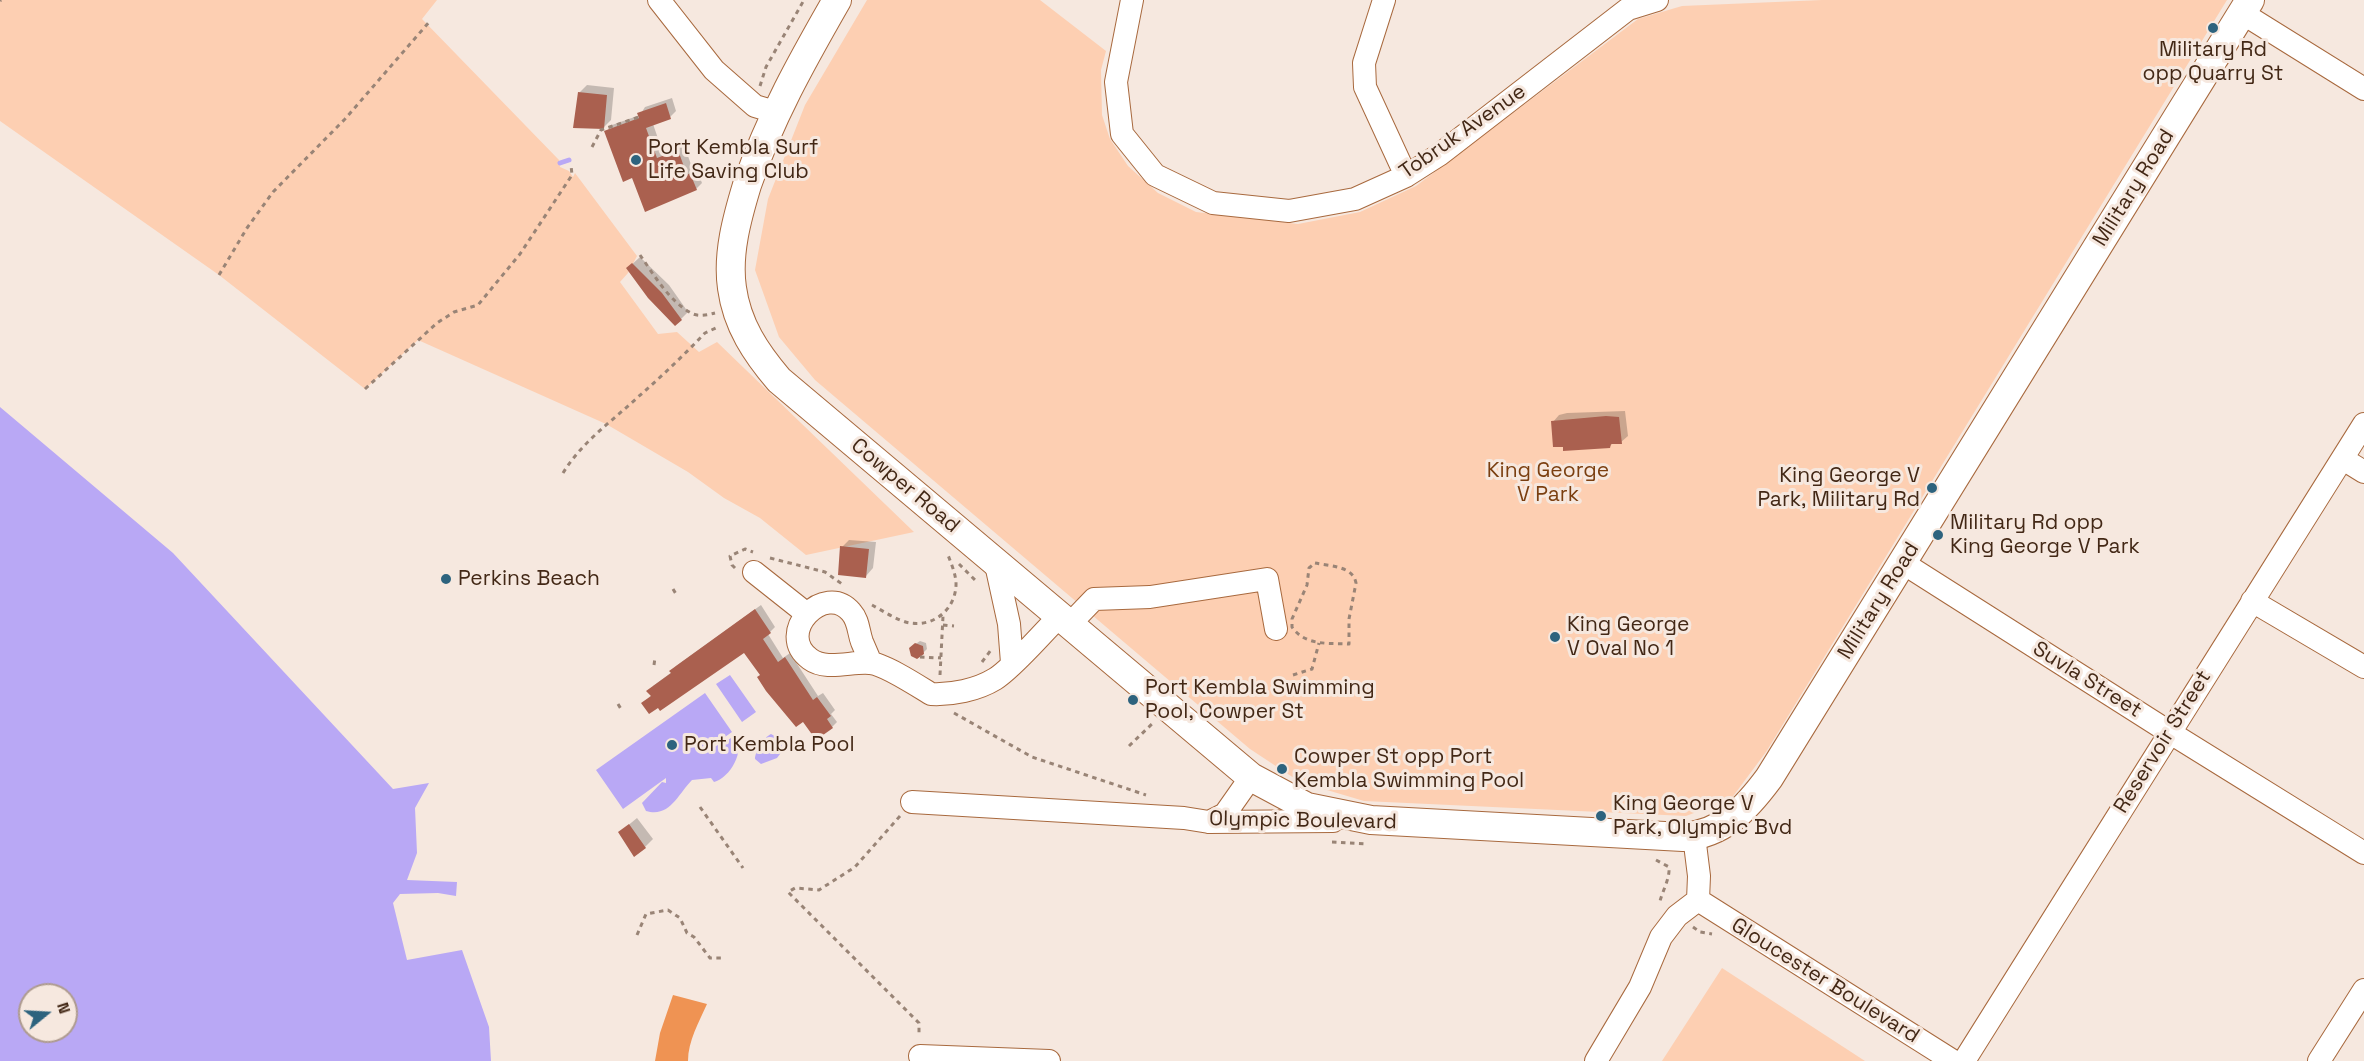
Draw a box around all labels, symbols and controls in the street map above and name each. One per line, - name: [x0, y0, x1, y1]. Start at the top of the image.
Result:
- marker: Military Rd opp Quarry St: [2206, 21, 2220, 35]
- place label: Military Rd opp Quarry St: [2142, 37, 2284, 87]
- street label: Tobruk Avenue: [1395, 79, 1531, 185]
- street label: Military Road: [2088, 125, 2180, 251]
- place label: Port Kembla Surf Life Saving Club: [648, 135, 818, 185]
- marker: Port Kembla Surf Life Saving Club: [629, 153, 643, 167]
- street label: Cowper Road: [846, 433, 964, 539]
- park label: King George V Park: [1487, 458, 1609, 508]
- place label: King George V Park, Military Rd: [1757, 463, 1920, 513]
- marker: King George V Park, Military Rd: [1925, 481, 1939, 495]
- place label: Military Rd opp King George V Park: [1950, 510, 2140, 560]
- marker: Military Rd opp King George V Park: [1931, 528, 1945, 542]
- street label: Military Road: [1833, 538, 1925, 664]
- place label: Perkins Beach: [458, 566, 600, 592]
- marker: Perkins Beach: [439, 572, 453, 586]
- place label: King George V Oval No 1: [1567, 612, 1689, 662]
- marker: King George V Oval No 1: [1548, 630, 1562, 644]
- street label: Suvla Street: [2028, 637, 2146, 723]
- street label: Reservoir Street: [2109, 666, 2217, 818]
- place label: Port Kembla Swimming Pool, Cowper St: [1145, 675, 1375, 725]
- marker: Port Kembla Swimming Pool, Cowper St: [1126, 693, 1140, 707]
- place label: Port Kembla Pool: [684, 732, 855, 758]
- marker: Port Kembla Pool: [665, 738, 679, 752]
- place label: Cowper St opp Port Kembla Swimming Pool: [1294, 744, 1524, 794]
- marker: Cowper St opp Port Kembla Swimming Pool: [1275, 762, 1289, 776]
- place label: King George V Park, Olympic Bvd: [1613, 791, 1792, 841]
- street label: Olympic Boulevard: [1209, 807, 1397, 835]
- marker: King George V Park, Olympic Bvd: [1594, 809, 1608, 823]
- street label: Gloucester Boulevard: [1726, 913, 1924, 1049]
- north arrow: [18, 983, 78, 1043]
- text: N: [52, 1000, 75, 1016]

